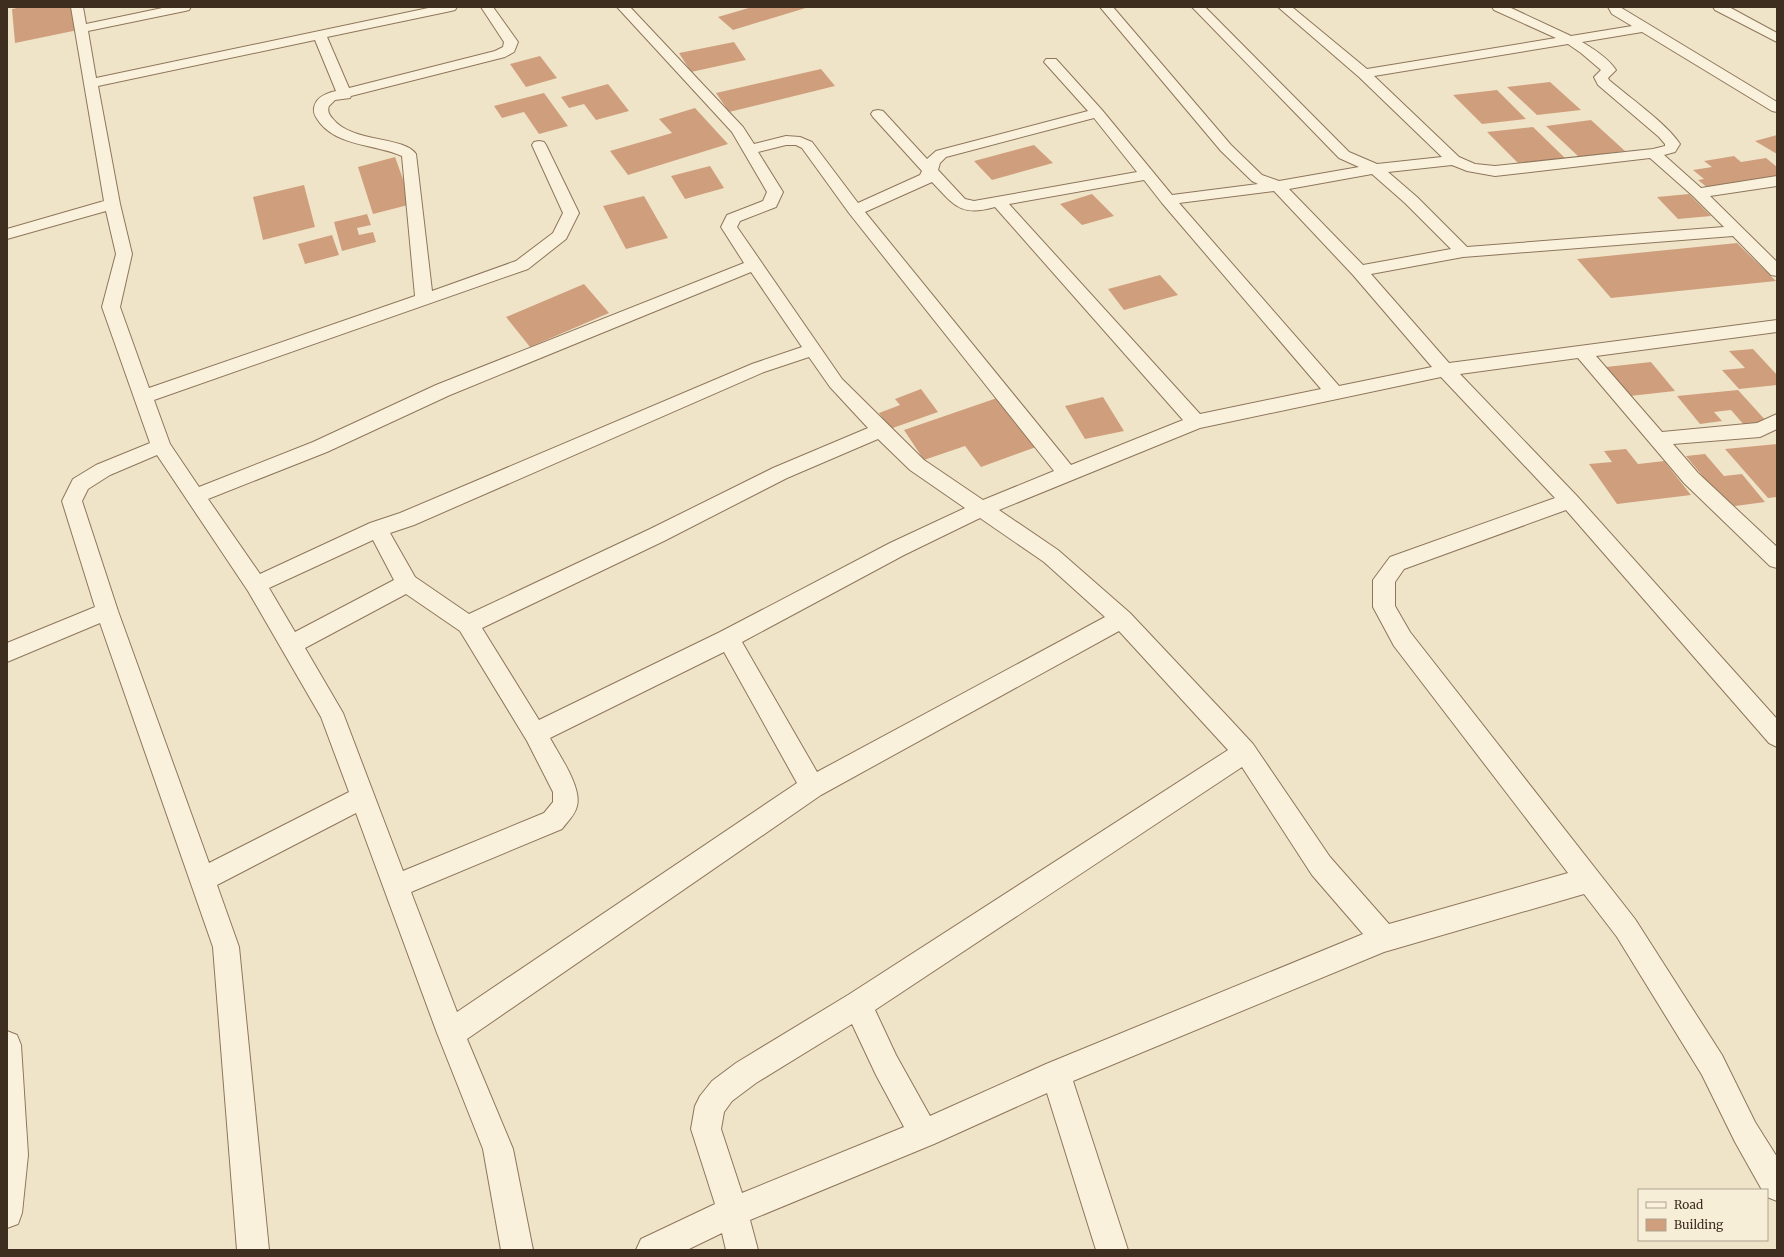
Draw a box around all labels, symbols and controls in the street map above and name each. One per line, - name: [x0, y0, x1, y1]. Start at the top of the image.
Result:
- legend: [1638, 1189, 1768, 1241]
- text: Road: [1674, 1197, 1703, 1212]
- text: Building: [1674, 1217, 1724, 1232]

